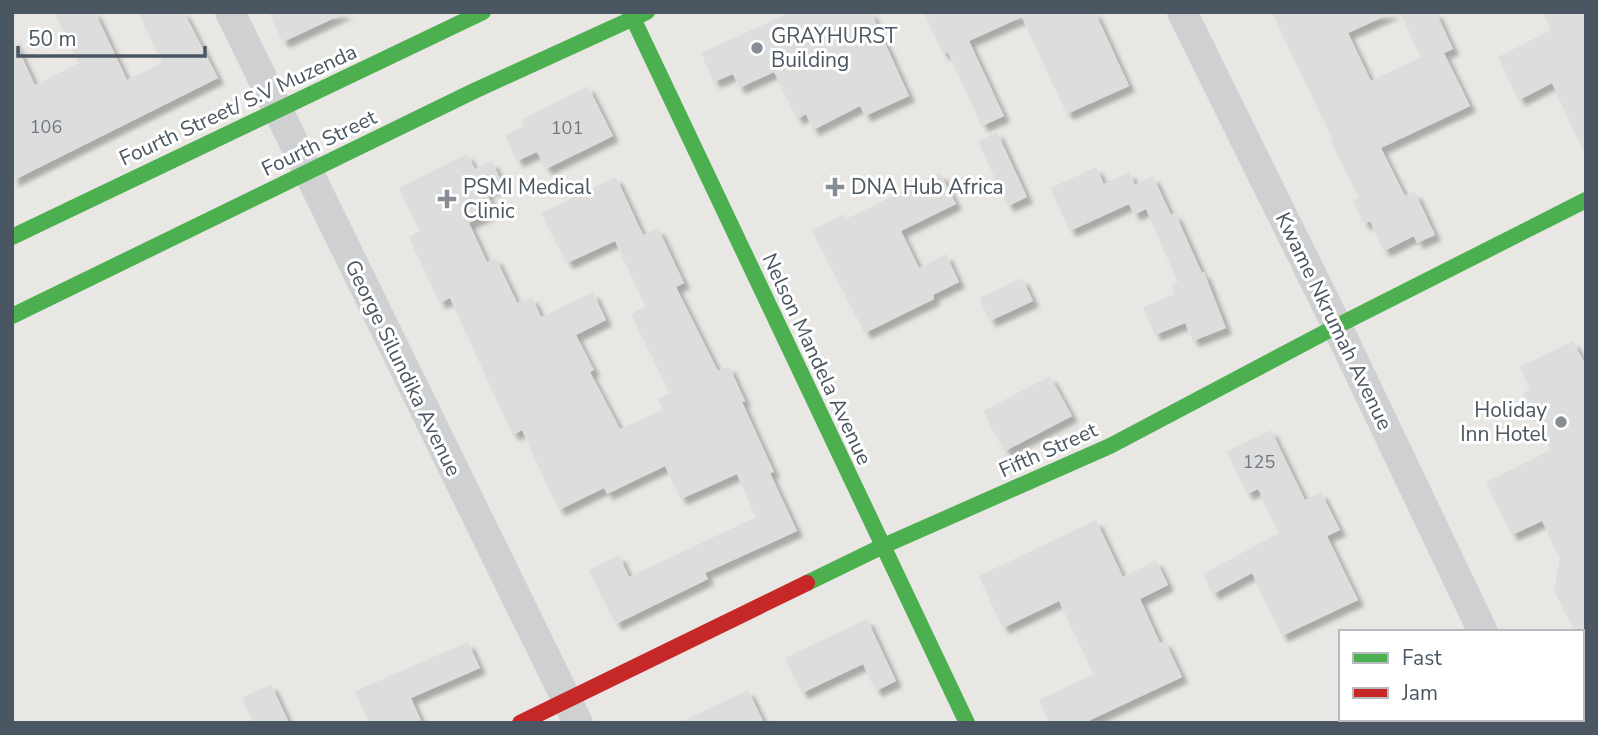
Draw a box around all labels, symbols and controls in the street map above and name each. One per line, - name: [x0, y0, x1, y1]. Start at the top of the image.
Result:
- scale bar: [18, 14, 205, 58]
- place label: GRAYHURST Building: [771, 22, 898, 74]
- text: 50 m: [28, 25, 77, 53]
- street label: Fourth Street/ S.V Muzenda: [115, 39, 361, 171]
- marker: GRAYHURST Building: [749, 40, 765, 56]
- street label: Fourth Street: [257, 104, 381, 182]
- house number: 106: [30, 115, 62, 139]
- house number: 101: [551, 116, 583, 140]
- place label: PSMI Medical Clinic: [463, 173, 592, 225]
- place label: DNA Hub Africa: [851, 173, 1004, 201]
- marker: DNA Hub Africa: [825, 177, 845, 197]
- marker: PSMI Medical Clinic: [437, 189, 457, 209]
- street label: Kwame Nkrumah Avenue: [1269, 207, 1399, 435]
- street label: Nelson Mandela Avenue: [756, 249, 878, 469]
- street label: George Silundika Avenue: [338, 255, 468, 481]
- place label: Holiday Inn Hotel: [1460, 396, 1548, 448]
- marker: Holiday Inn Hotel: [1553, 414, 1569, 430]
- street label: Fifth Street: [994, 416, 1102, 484]
- house number: 125: [1243, 450, 1275, 474]
- legend: [1339, 630, 1584, 721]
- text: Fast: [1402, 644, 1442, 672]
- text: Jam: [1401, 679, 1438, 707]

